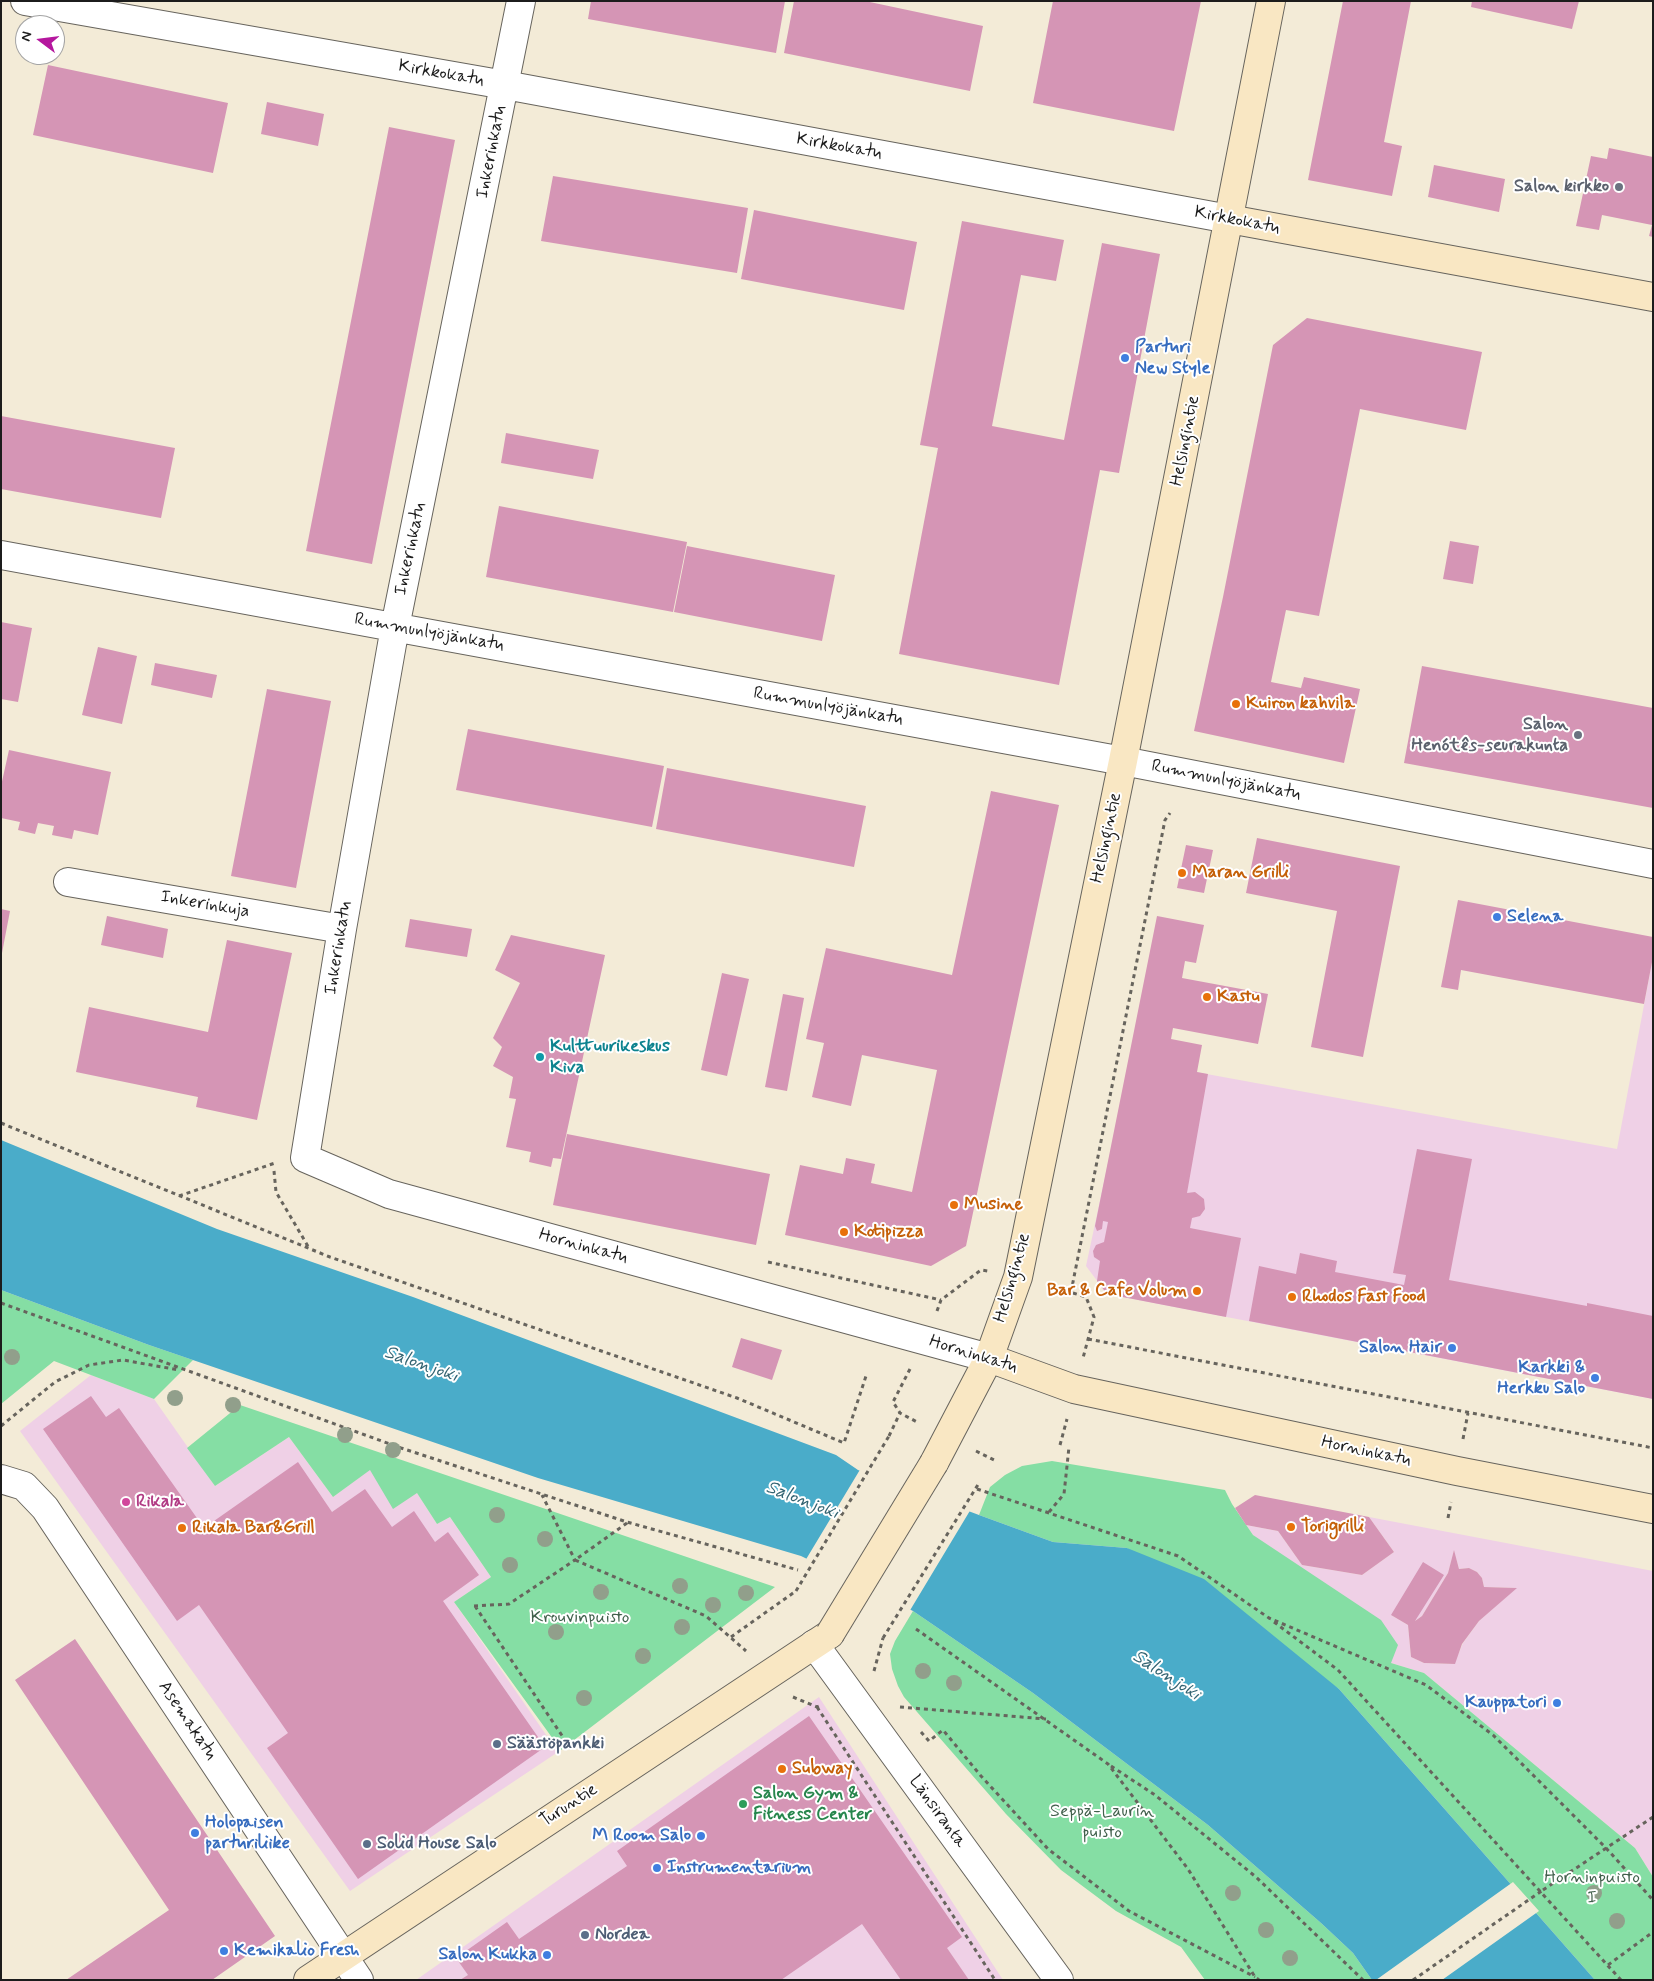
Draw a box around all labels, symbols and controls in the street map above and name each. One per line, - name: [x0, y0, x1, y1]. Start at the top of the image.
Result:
- north arrow: [15, 15, 65, 65]
- text: N: [17, 30, 36, 43]
- street label: Kirkkokatu: [396, 56, 486, 92]
- street label: Inkerinkatu: [472, 104, 512, 200]
- street label: Kirkkokatu: [794, 129, 884, 165]
- place label: Salon kirkko: [1514, 176, 1609, 198]
- marker: Salon kirkko: [1613, 181, 1625, 193]
- street label: Kirkkokatu: [1192, 202, 1282, 240]
- place label: Parturi New Style: [1135, 337, 1210, 379]
- marker: Parturi New Style: [1119, 352, 1131, 364]
- street label: Helsingintie: [1167, 394, 1205, 488]
- street label: Inkerinkatu: [391, 501, 431, 597]
- street label: Rummunlyöjänkatu: [352, 609, 506, 657]
- street label: Rummunlyöjänkatu: [751, 683, 905, 731]
- place label: Kuiron kahvila: [1246, 693, 1355, 715]
- marker: Kuiron kahvila: [1230, 698, 1242, 710]
- place label: Salon Henótês-seurakunta: [1411, 714, 1568, 756]
- marker: Salon Henótês-seurakunta: [1572, 729, 1584, 741]
- street label: Rummunlyöjänkatu: [1150, 756, 1302, 806]
- street label: Helsingintie: [1087, 791, 1127, 885]
- place label: Maran Grilli: [1192, 862, 1289, 884]
- marker: Maran Grilli: [1176, 867, 1188, 879]
- street label: Inkerinkuja: [159, 887, 251, 923]
- street label: Inkerinkatu: [321, 900, 357, 996]
- place label: Selena: [1507, 906, 1563, 928]
- marker: Selena: [1491, 911, 1503, 923]
- place label: Kastu: [1217, 986, 1259, 1008]
- marker: Kastu: [1201, 991, 1213, 1003]
- place label: Kulttuurikeskus Kiva: [550, 1036, 670, 1078]
- marker: Kulttuurikeskus Kiva: [534, 1051, 546, 1063]
- place label: Musine: [964, 1194, 1023, 1216]
- marker: Musine: [948, 1199, 960, 1211]
- place label: Kotipizza: [854, 1221, 924, 1243]
- street label: Horninkatu: [536, 1225, 630, 1269]
- marker: Kotipizza: [838, 1226, 850, 1238]
- street label: Helsingintie: [990, 1231, 1036, 1325]
- place label: Bar & Cafe Volum: [1047, 1280, 1187, 1302]
- marker: Bar & Cafe Volum: [1191, 1285, 1203, 1297]
- place label: Rhodos Fast Food: [1302, 1286, 1426, 1308]
- marker: Rhodos Fast Food: [1286, 1291, 1298, 1303]
- street label: Horninkatu: [926, 1331, 1020, 1379]
- place label: Salon Hair: [1359, 1337, 1442, 1359]
- water label: Salonjoki: [381, 1342, 461, 1388]
- marker: Salon Hair: [1446, 1342, 1458, 1354]
- place label: Karkki & Herkku Salo: [1497, 1357, 1585, 1400]
- marker: Karkki & Herkku Salo: [1589, 1372, 1601, 1384]
- street label: Horninkatu: [1319, 1432, 1413, 1472]
- water label: Salonjoki: [762, 1477, 842, 1525]
- place label: Rikala: [136, 1491, 184, 1513]
- marker: Rikala: [120, 1496, 132, 1508]
- place label: Torigrilli: [1301, 1516, 1364, 1538]
- place label: Rikala Bar&Grill: [192, 1517, 315, 1539]
- marker: Torigrilli: [1285, 1521, 1297, 1533]
- marker: Rikala Bar&Grill: [176, 1522, 188, 1534]
- park label: Krouvinpuisto: [530, 1607, 630, 1629]
- water label: Salonjoki: [1128, 1646, 1204, 1706]
- street label: Asemakatu: [153, 1677, 221, 1765]
- place label: Kauppatori: [1465, 1692, 1547, 1714]
- marker: Kauppatori: [1551, 1697, 1563, 1709]
- place label: Säästöpankki: [507, 1733, 604, 1755]
- marker: Säästöpankki: [491, 1738, 503, 1750]
- place label: Subway: [792, 1758, 853, 1780]
- marker: Subway: [776, 1763, 788, 1775]
- street label: Länsiranta: [903, 1772, 971, 1852]
- street label: Turuntie: [536, 1779, 602, 1833]
- place label: Salon Gym & Fitness Center: [753, 1783, 872, 1826]
- marker: Salon Gym & Fitness Center: [737, 1798, 749, 1810]
- park label: Seppä-Laurin puisto: [1050, 1801, 1154, 1844]
- place label: Holopaisen parturiliike: [205, 1812, 290, 1855]
- place label: M Room Salo: [592, 1825, 691, 1847]
- marker: Holopaisen parturiliike: [189, 1827, 201, 1839]
- marker: M Room Salo: [695, 1830, 707, 1842]
- place label: Solid House Salo: [377, 1833, 497, 1855]
- marker: Solid House Salo: [361, 1838, 373, 1850]
- place label: Instrumentarium: [667, 1857, 811, 1879]
- marker: Instrumentarium: [651, 1862, 663, 1874]
- park label: Horninpuisto I: [1544, 1867, 1640, 1910]
- place label: Nordea: [595, 1924, 650, 1946]
- marker: Nordea: [579, 1929, 591, 1941]
- place label: Kemikalio Fresh: [234, 1940, 359, 1962]
- place label: Salon Kukka: [438, 1944, 537, 1966]
- marker: Kemikalio Fresh: [218, 1945, 230, 1957]
- marker: Salon Kukka: [541, 1949, 553, 1961]

